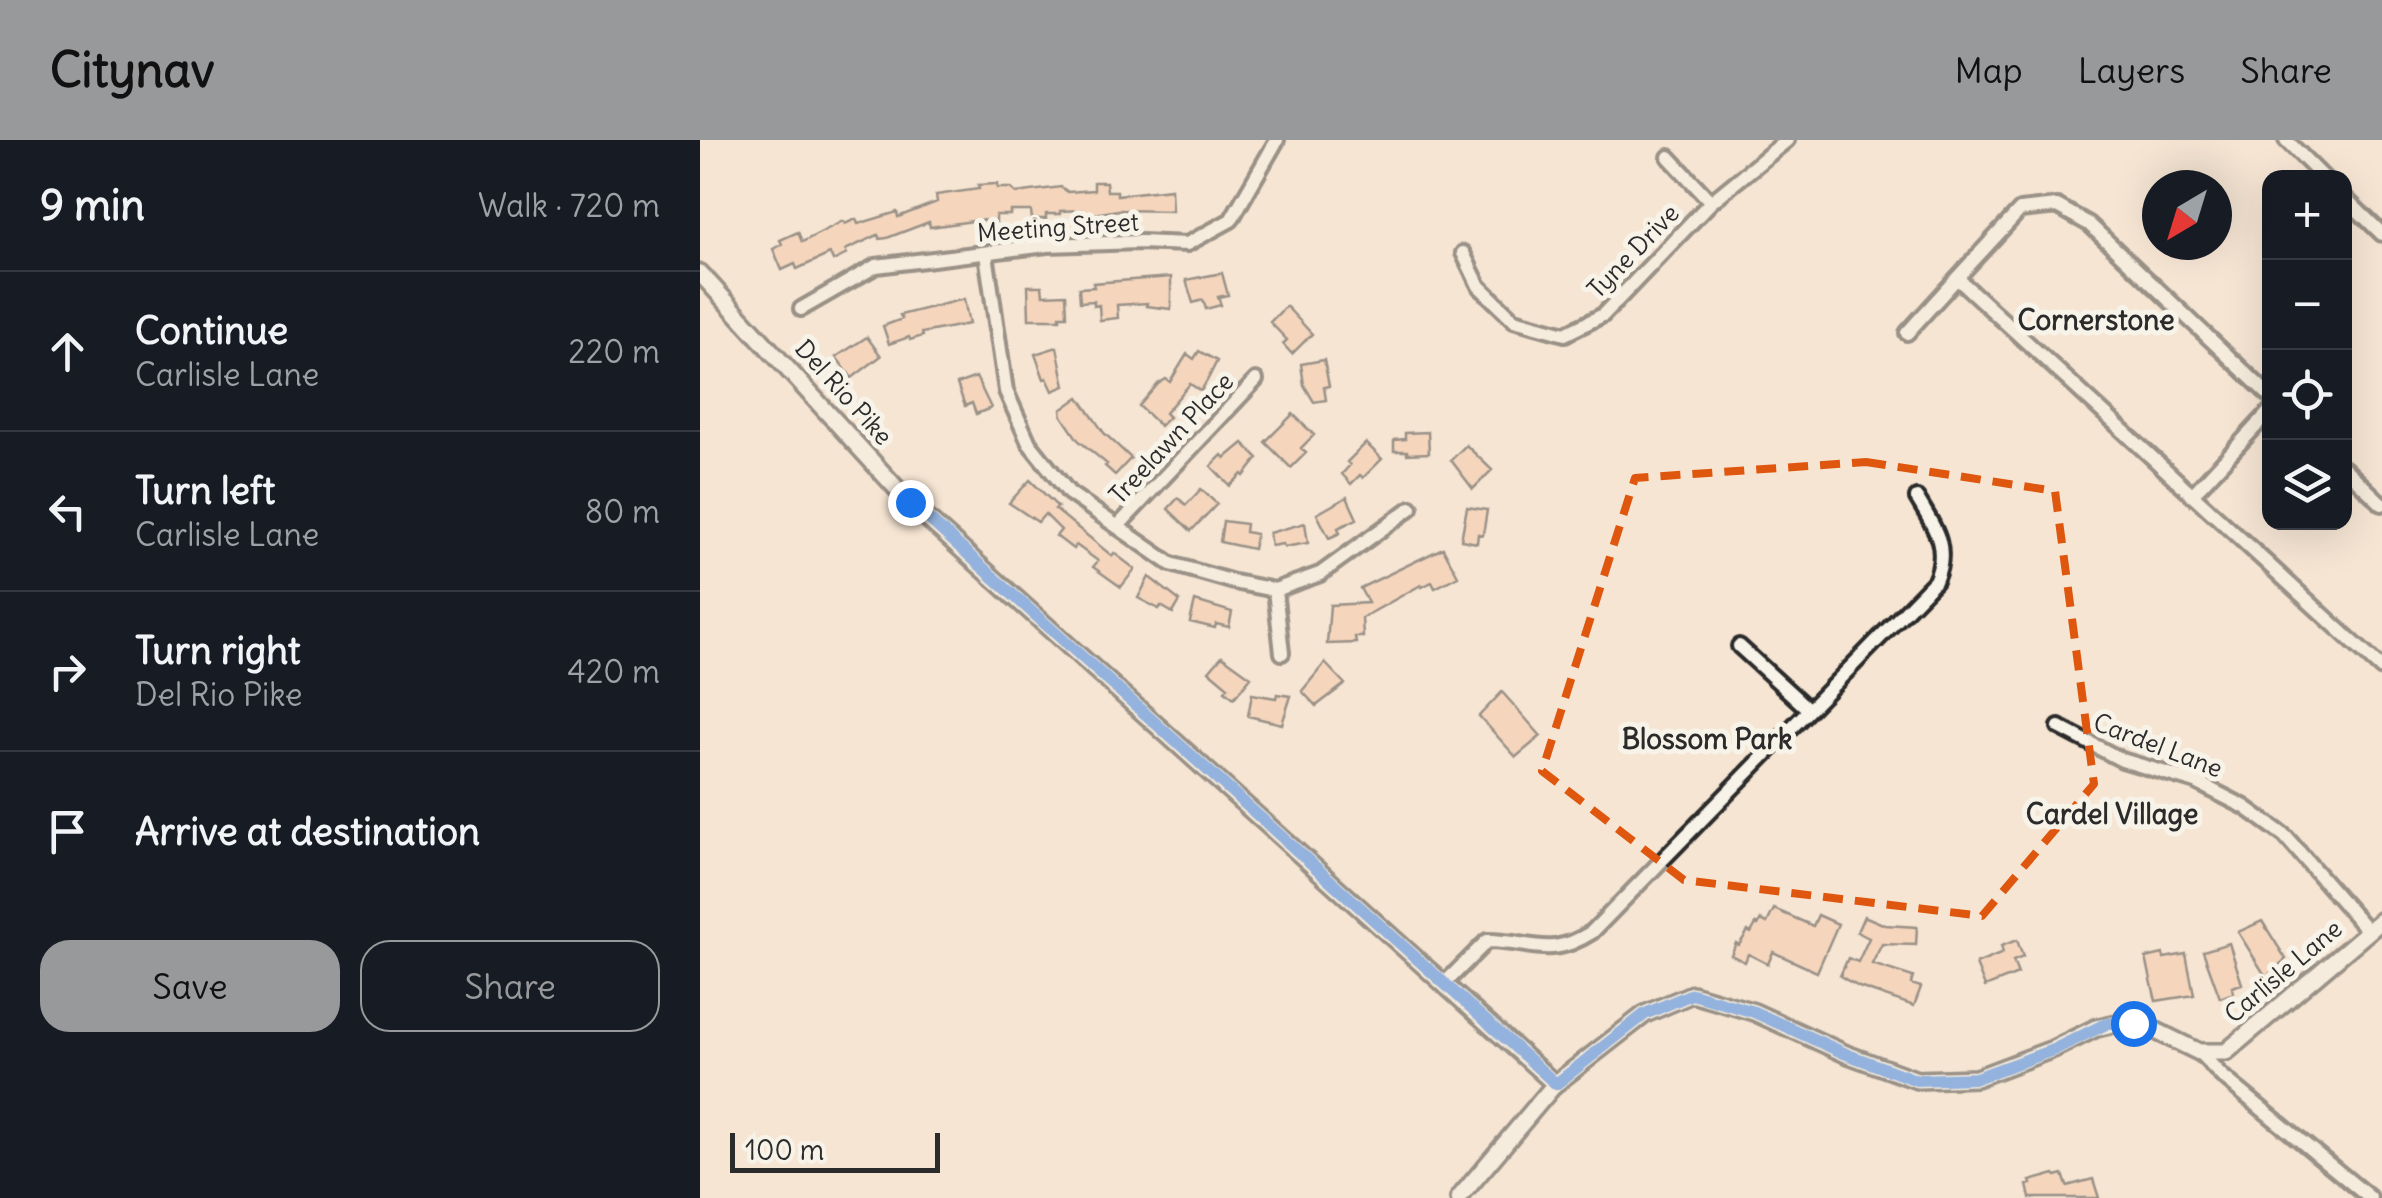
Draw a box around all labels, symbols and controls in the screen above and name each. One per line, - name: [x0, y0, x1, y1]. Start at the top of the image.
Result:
- text: Citynav: [50, 40, 214, 100]
- text: Map: [1955, 48, 2023, 92]
- text: Layers: [2078, 48, 2185, 92]
- text: Share: [2240, 48, 2332, 92]
- north arrow: [2142, 170, 2232, 260]
- map controls: [2262, 170, 2352, 530]
- button: +: [2262, 170, 2352, 260]
- text: 9 min: [40, 179, 145, 231]
- text: Walk · 720 m: [478, 185, 660, 226]
- street label: Tyne Drive: [1580, 197, 1686, 305]
- street label: Meeting Street: [976, 205, 1140, 249]
- button: −: [2262, 260, 2352, 350]
- district label: Cornerstone: [2017, 302, 2175, 338]
- text: Continue: [135, 307, 288, 354]
- icon: ahead: [40, 324, 95, 379]
- text: 220 m: [568, 331, 660, 372]
- street label: Del Rio Pike: [788, 333, 900, 451]
- button: locate: [2262, 350, 2352, 440]
- text: Carlisle Lane: [135, 354, 319, 395]
- street label: Treelawn Place: [1102, 366, 1240, 510]
- button: layers: [2262, 440, 2352, 530]
- text: Turn left: [135, 467, 275, 514]
- route end: [888, 480, 934, 526]
- icon: left: [40, 484, 95, 539]
- text: 80 m: [585, 491, 660, 532]
- text: Carlisle Lane: [135, 514, 319, 555]
- text: Turn right: [135, 627, 301, 674]
- icon: right: [40, 644, 95, 699]
- text: 420 m: [567, 651, 660, 692]
- text: Del Rio Pike: [135, 674, 303, 715]
- street label: Cardel Lane: [2089, 706, 2227, 784]
- district label: Blossom Park: [1622, 721, 1792, 757]
- district label: Cardel Village: [2026, 796, 2198, 832]
- icon: arrive: [40, 804, 95, 859]
- text: Arrive at destination: [135, 808, 480, 855]
- street label: Carlisle Lane: [2218, 912, 2348, 1030]
- button: Save: [40, 940, 340, 1032]
- button: Share: [360, 940, 660, 1032]
- route start: [2111, 1001, 2157, 1047]
- scale bar: [730, 1128, 940, 1172]
- text: 100 m: [745, 1132, 824, 1168]

